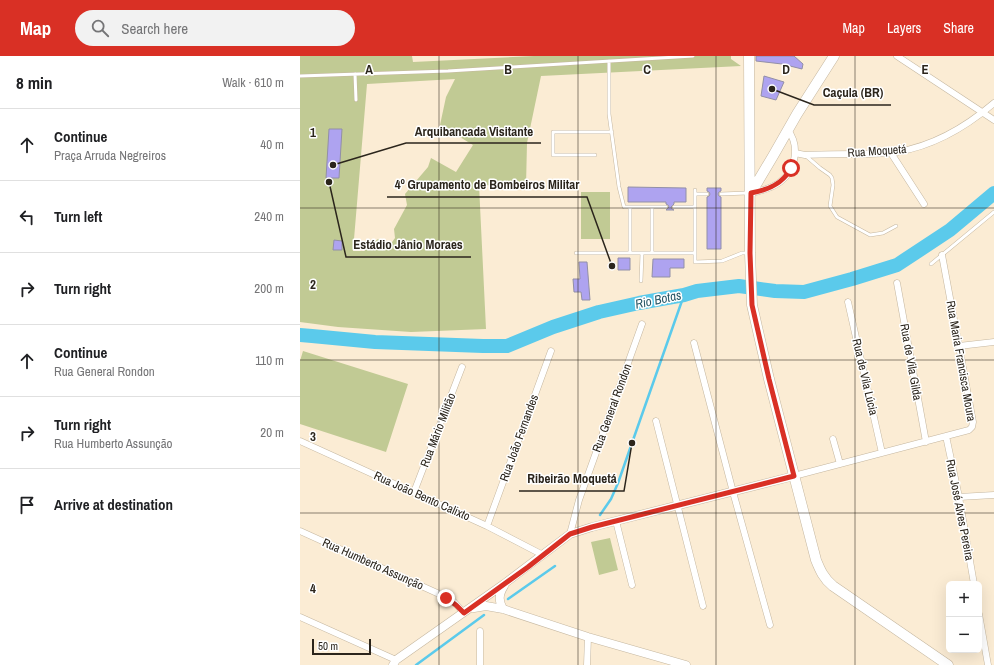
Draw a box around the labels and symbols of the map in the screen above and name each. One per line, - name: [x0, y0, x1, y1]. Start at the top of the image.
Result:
- text: A: [365, 61, 373, 78]
- text: B: [504, 61, 512, 78]
- text: C: [643, 61, 651, 78]
- text: D: [782, 61, 790, 78]
- text: E: [921, 61, 929, 78]
- callout: Caçula (BR): [814, 80, 891, 105]
- text: Caçula (BR): [823, 84, 884, 101]
- callout: Arquibancada Visitante: [406, 118, 541, 143]
- text: Arquibancada Visitante: [415, 123, 533, 140]
- text: 1: [310, 124, 316, 141]
- street label: Rua Moquetá: [847, 141, 908, 161]
- route start: [782, 159, 800, 177]
- callout: 4º Grupamento de Bombeiros Militar: [387, 172, 587, 197]
- text: 4º Grupamento de Bombeiros Militar: [395, 176, 580, 193]
- callout: Estádio Jânio Moraes: [346, 232, 471, 257]
- text: Estádio Jânio Moraes: [353, 236, 463, 253]
- text: 2: [310, 276, 316, 293]
- water label: Rio Botas: [633, 286, 683, 313]
- street label: Rua Maria Francisca Moura: [942, 299, 980, 423]
- street label: Rua de Vila Gilda: [896, 322, 926, 402]
- street label: Rua de Vila Lúcia: [848, 337, 882, 417]
- street label: Rua General Rondon: [589, 362, 635, 454]
- street label: Rua Mário Militão: [417, 391, 459, 469]
- street label: Rua João Fernandes: [496, 392, 542, 484]
- text: 3: [310, 428, 316, 445]
- street label: Rua José Alves Pereira: [942, 458, 978, 563]
- callout: Ribeirão Moquetá: [519, 466, 624, 491]
- street label: Rua João Bento Calixto: [371, 468, 473, 524]
- text: Ribeirão Moquetá: [527, 470, 617, 487]
- street label: Rua Humberto Assunção: [320, 534, 426, 594]
- text: 4: [310, 580, 316, 597]
- route end: [437, 589, 455, 607]
- scale bar: [312, 637, 371, 656]

